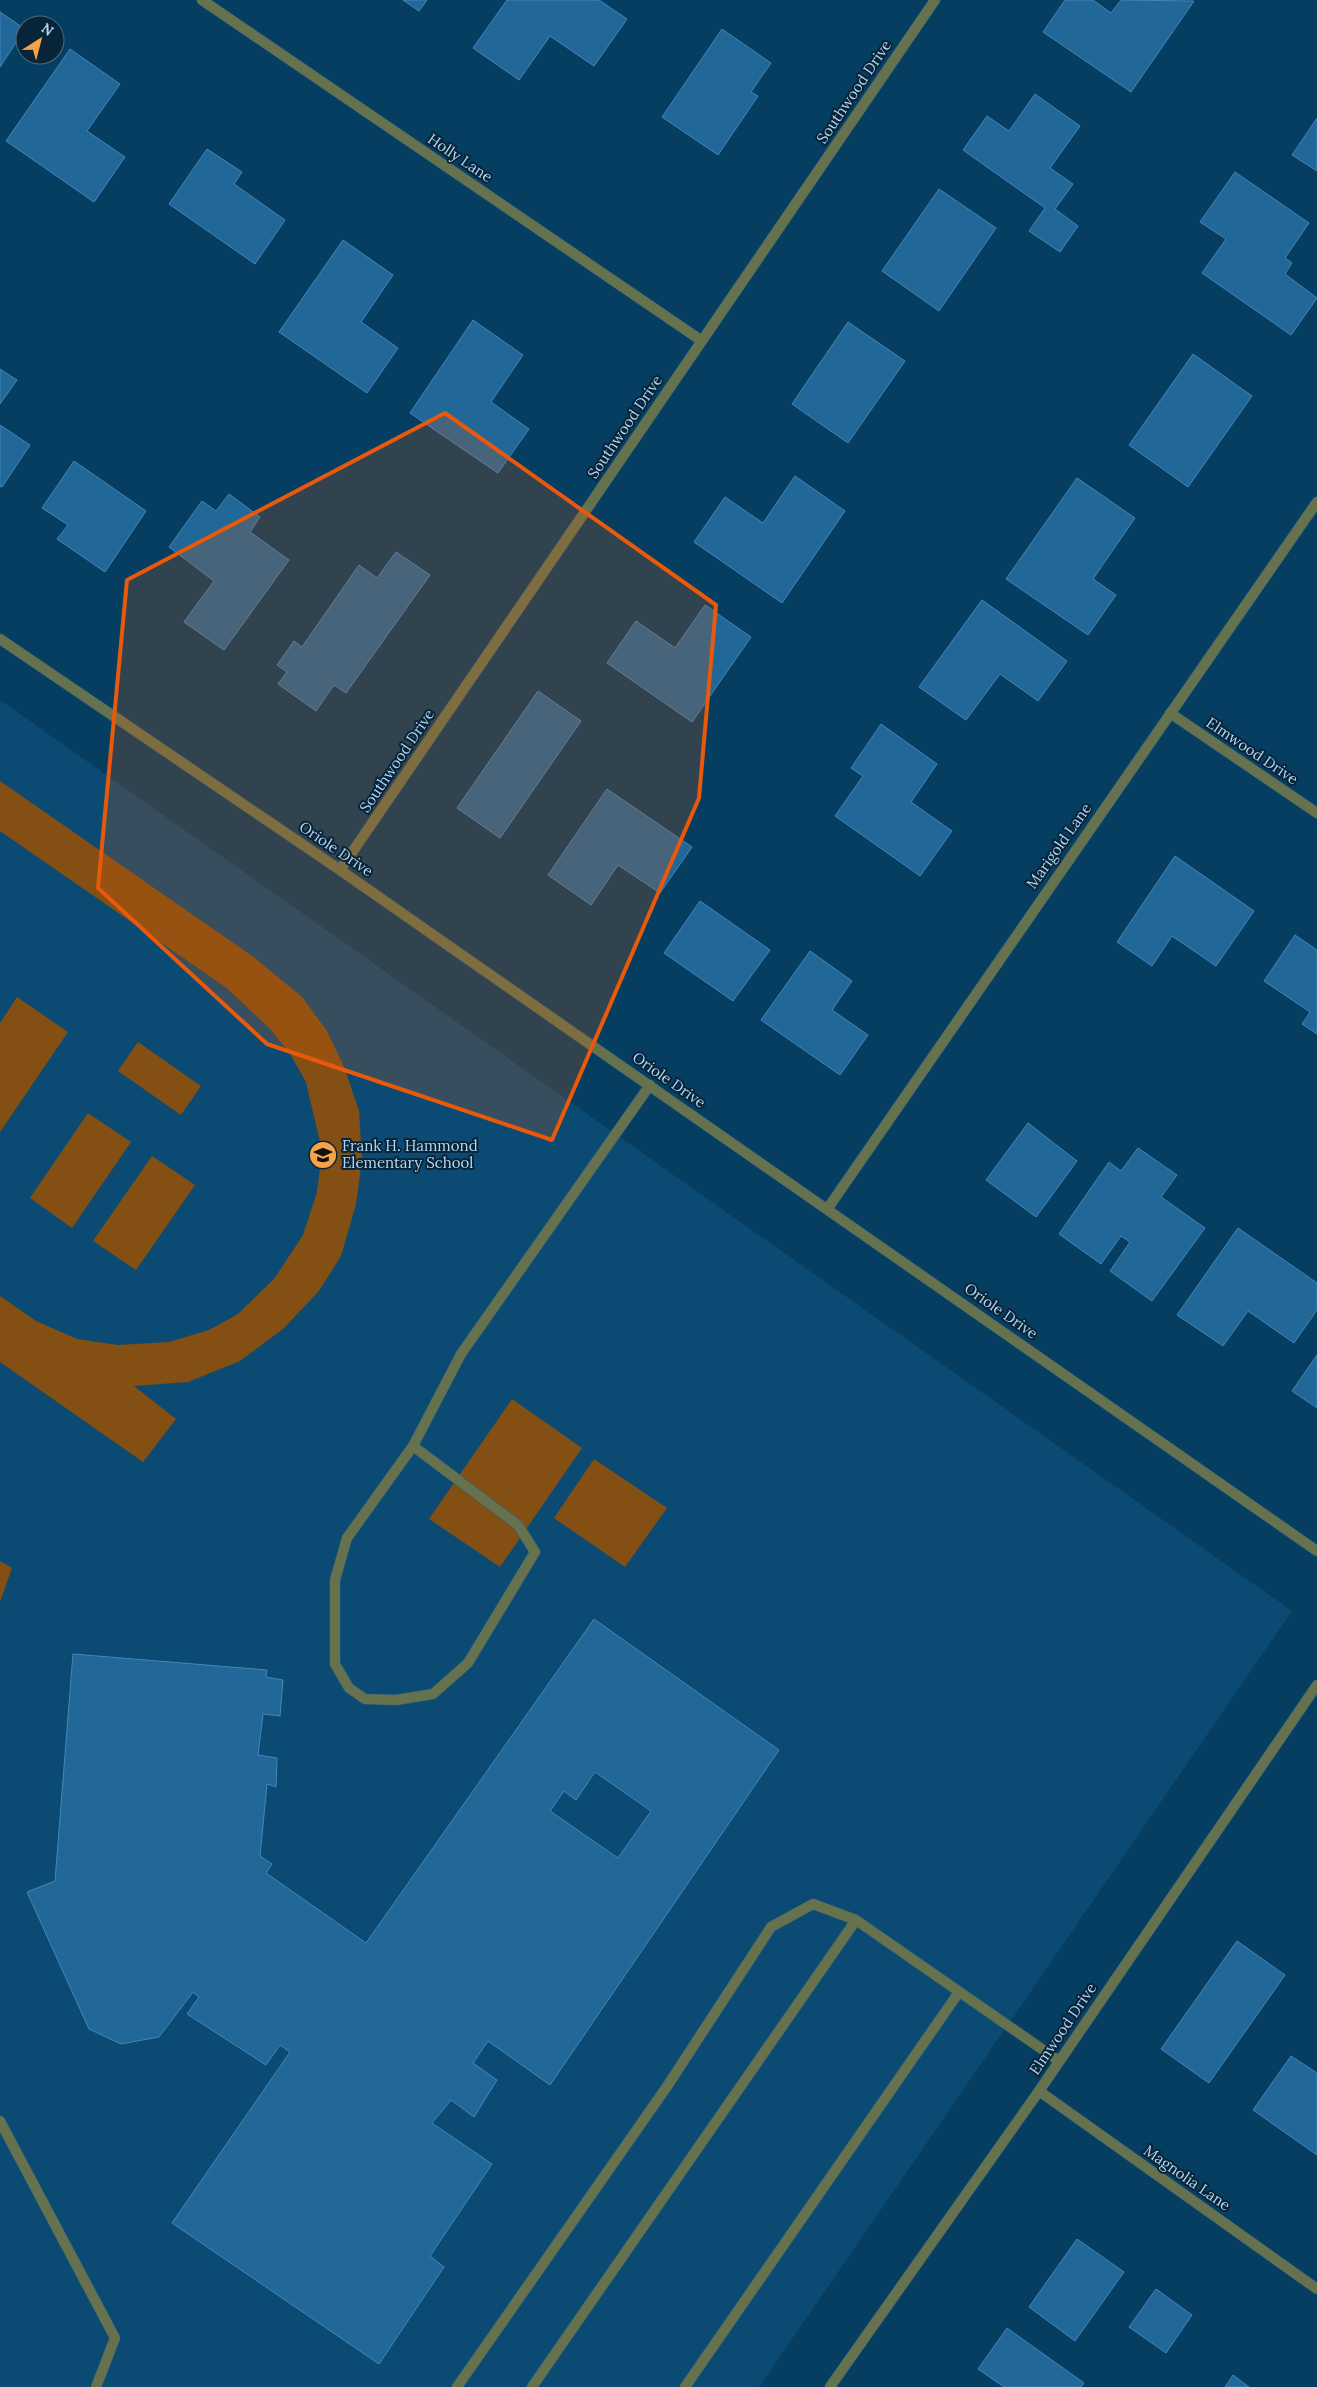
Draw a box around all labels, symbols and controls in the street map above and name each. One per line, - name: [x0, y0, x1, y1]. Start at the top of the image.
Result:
- north arrow: [15, 15, 65, 65]
- text: N: [38, 19, 57, 40]
- street label: Southwood Drive: [812, 36, 895, 147]
- street label: Holly Lane: [424, 129, 496, 186]
- street label: Southwood Drive: [583, 371, 666, 482]
- street label: Southwood Drive: [355, 705, 438, 816]
- street label: Elmwood Drive: [1203, 713, 1302, 788]
- street label: Marigold Lane: [1022, 799, 1095, 892]
- street label: Oriole Drive: [296, 817, 377, 880]
- street label: Oriole Drive: [629, 1047, 710, 1112]
- place label: Frank H. Hammond Elementary School: [342, 1136, 478, 1172]
- school or university icon: Frank H. Hammond Elementary School: [308, 1140, 338, 1170]
- street label: Oriole Drive: [961, 1278, 1042, 1343]
- street label: Elmwood Drive: [1025, 1979, 1100, 2078]
- street label: Magnolia Lane: [1140, 2141, 1234, 2215]

